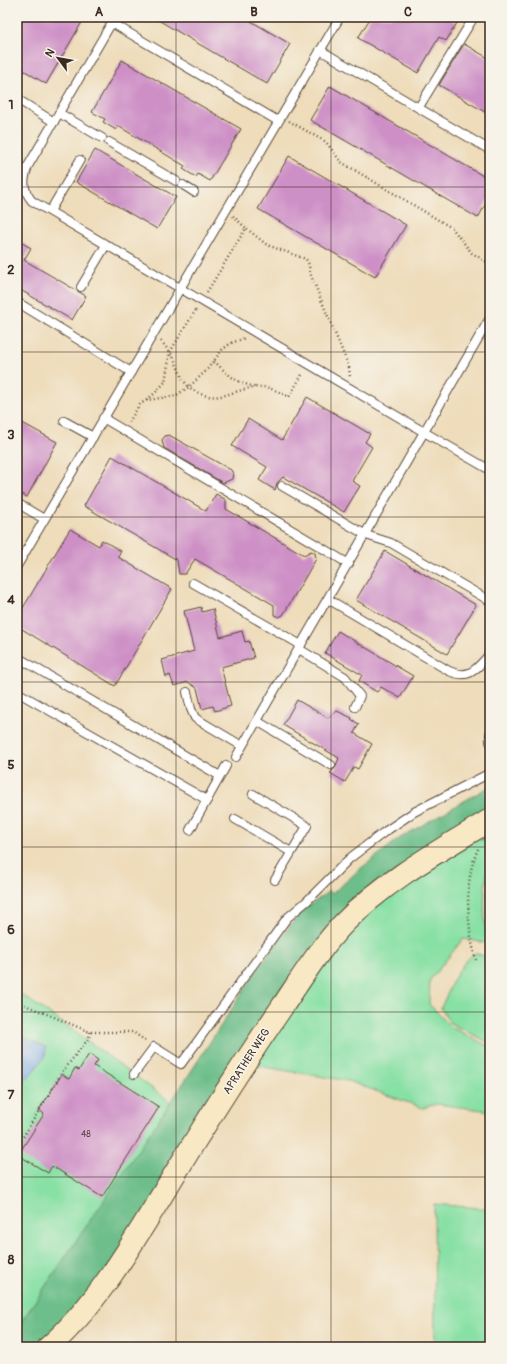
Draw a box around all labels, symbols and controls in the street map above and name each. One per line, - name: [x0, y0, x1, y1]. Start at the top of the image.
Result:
- text: A: [95, 4, 104, 20]
- text: B: [250, 4, 258, 20]
- text: C: [404, 4, 412, 20]
- north arrow: [38, 38, 78, 78]
- text: N: [42, 46, 58, 60]
- text: 1: [8, 97, 14, 113]
- text: 2: [7, 262, 15, 278]
- text: 3: [7, 427, 15, 443]
- text: 4: [7, 592, 15, 608]
- text: 5: [7, 757, 15, 773]
- text: 6: [7, 922, 15, 938]
- street label: APRATHER WEG: [220, 1026, 273, 1097]
- text: 7: [8, 1087, 15, 1103]
- house number: 48: [81, 1129, 91, 1140]
- text: 8: [8, 1252, 15, 1268]

